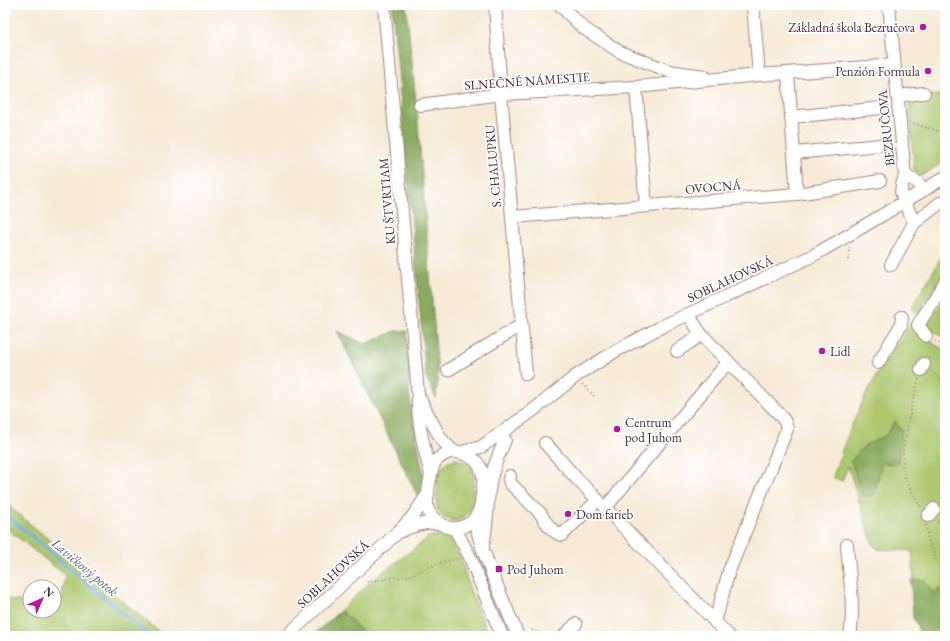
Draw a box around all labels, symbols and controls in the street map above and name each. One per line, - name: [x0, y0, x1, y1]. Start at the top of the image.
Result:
- place label: Základná škola Bezručova: [788, 19, 916, 36]
- marker: Základná škola Bezručova: [918, 22, 928, 32]
- place label: Penzión Formula: [835, 63, 921, 80]
- marker: Penzión Formula: [923, 66, 933, 76]
- street label: SLNEČNÉ NÁMESTIE: [464, 68, 590, 94]
- street label: BEZRUČOVA: [873, 88, 898, 167]
- street label: S. CHALUPKU: [481, 123, 505, 208]
- street label: KU ŠTVRTIAM: [375, 157, 399, 245]
- street label: OVOCNÁ: [684, 176, 743, 198]
- street label: SOBLAHOVSKÁ: [685, 251, 776, 306]
- place label: Lidl: [830, 343, 850, 360]
- marker: Lidl: [817, 346, 827, 356]
- place label: Centrum pod Juhom: [625, 414, 682, 446]
- marker: Centrum pod Juhom: [612, 424, 622, 434]
- place label: Dom farieb: [576, 506, 634, 523]
- marker: Dom farieb: [563, 509, 573, 519]
- water label: Lavičkový potok: [47, 533, 123, 601]
- street label: SOBLAHOVSKÁ: [293, 536, 373, 612]
- place label: Pod Juhom: [507, 561, 564, 578]
- marker: Pod Juhom: [494, 564, 504, 574]
- north arrow: [22, 579, 62, 619]
- text: N: [41, 584, 57, 600]

